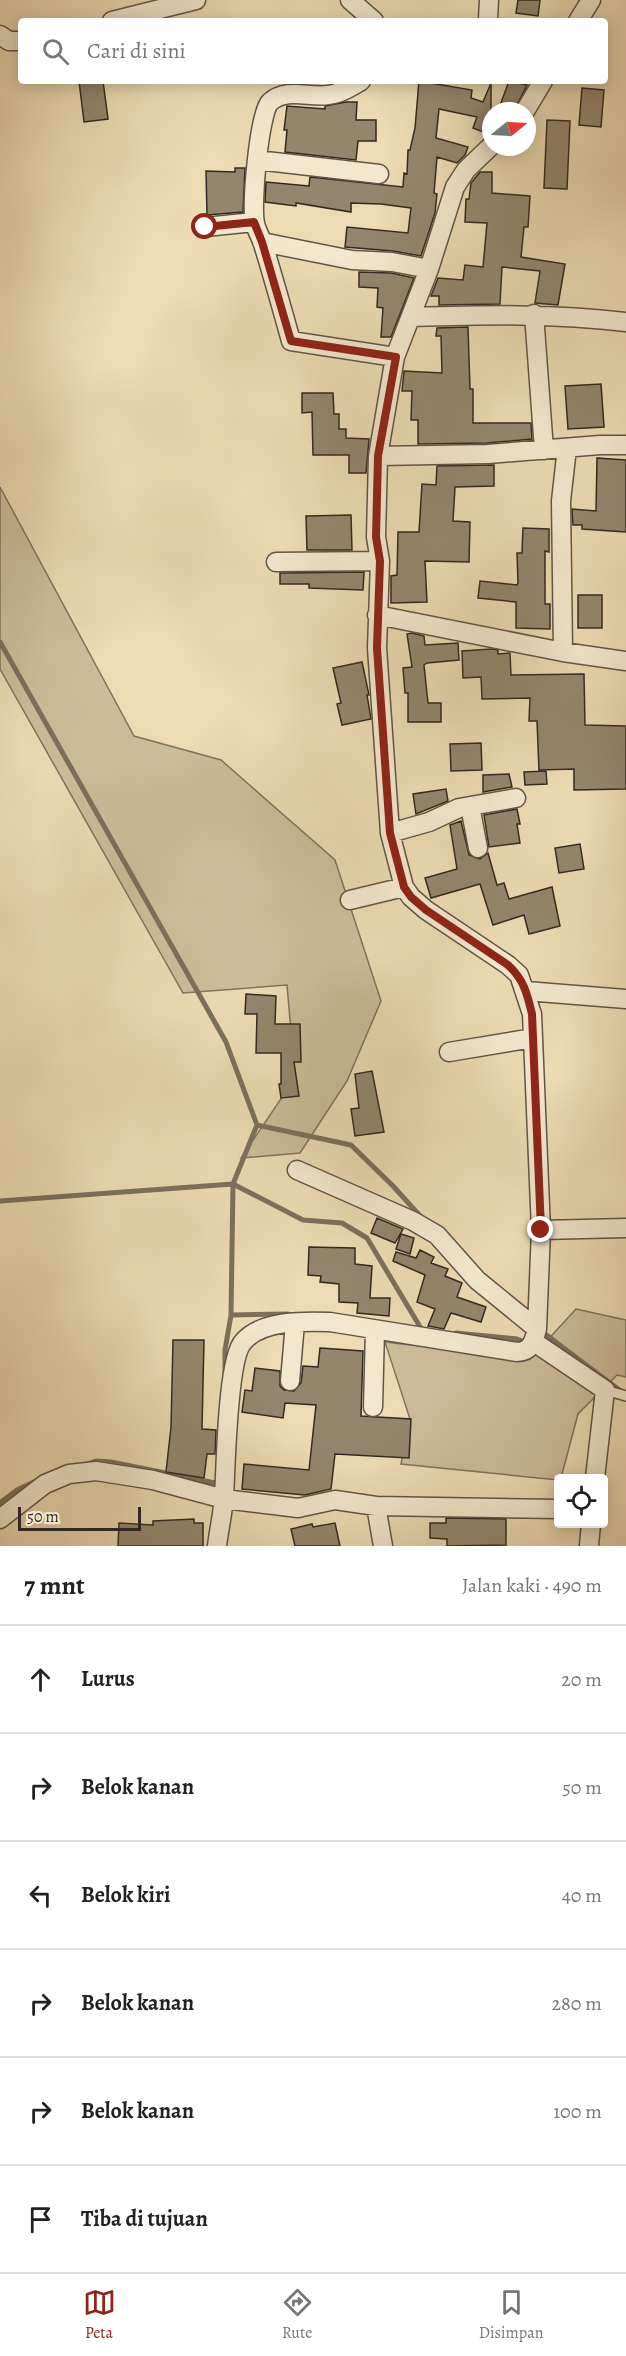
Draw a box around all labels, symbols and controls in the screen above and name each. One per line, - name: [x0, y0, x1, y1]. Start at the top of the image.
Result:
- search box: [18, 18, 608, 84]
- icon: search: [39, 35, 72, 68]
- text: Cari di sini: [87, 36, 186, 66]
- north arrow: [482, 102, 536, 156]
- route start: [191, 213, 217, 239]
- route end: [527, 1216, 553, 1242]
- map controls: [554, 1474, 608, 1528]
- button: locate: [554, 1474, 608, 1528]
- scale bar: [18, 1504, 141, 1532]
- text: 50 m: [27, 1506, 59, 1528]
- text: 7 mnt: [24, 1568, 85, 1603]
- text: Jalan kaki · 490 m: [462, 1572, 602, 1599]
- icon: ahead: [24, 1663, 57, 1696]
- text: Lurus: [81, 1664, 135, 1694]
- text: 20 m: [561, 1666, 602, 1693]
- icon: right: [24, 1771, 57, 1804]
- text: Belok kanan: [81, 1772, 194, 1802]
- text: 50 m: [562, 1774, 602, 1801]
- icon: left: [24, 1879, 57, 1912]
- text: Belok kiri: [81, 1880, 170, 1910]
- text: 40 m: [562, 1882, 602, 1909]
- icon: right: [24, 1987, 57, 2020]
- text: Belok kanan: [81, 1988, 194, 2018]
- text: 280 m: [552, 1990, 602, 2017]
- icon: right: [24, 2095, 57, 2128]
- text: Belok kanan: [81, 2096, 194, 2126]
- text: 100 m: [553, 2098, 602, 2125]
- icon: arrive: [24, 2203, 57, 2236]
- text: Tiba di tujuan: [81, 2204, 208, 2234]
- tab: Peta: [83, 2286, 116, 2344]
- tab: Rute: [281, 2286, 314, 2344]
- tab: Disimpan: [479, 2286, 543, 2344]

